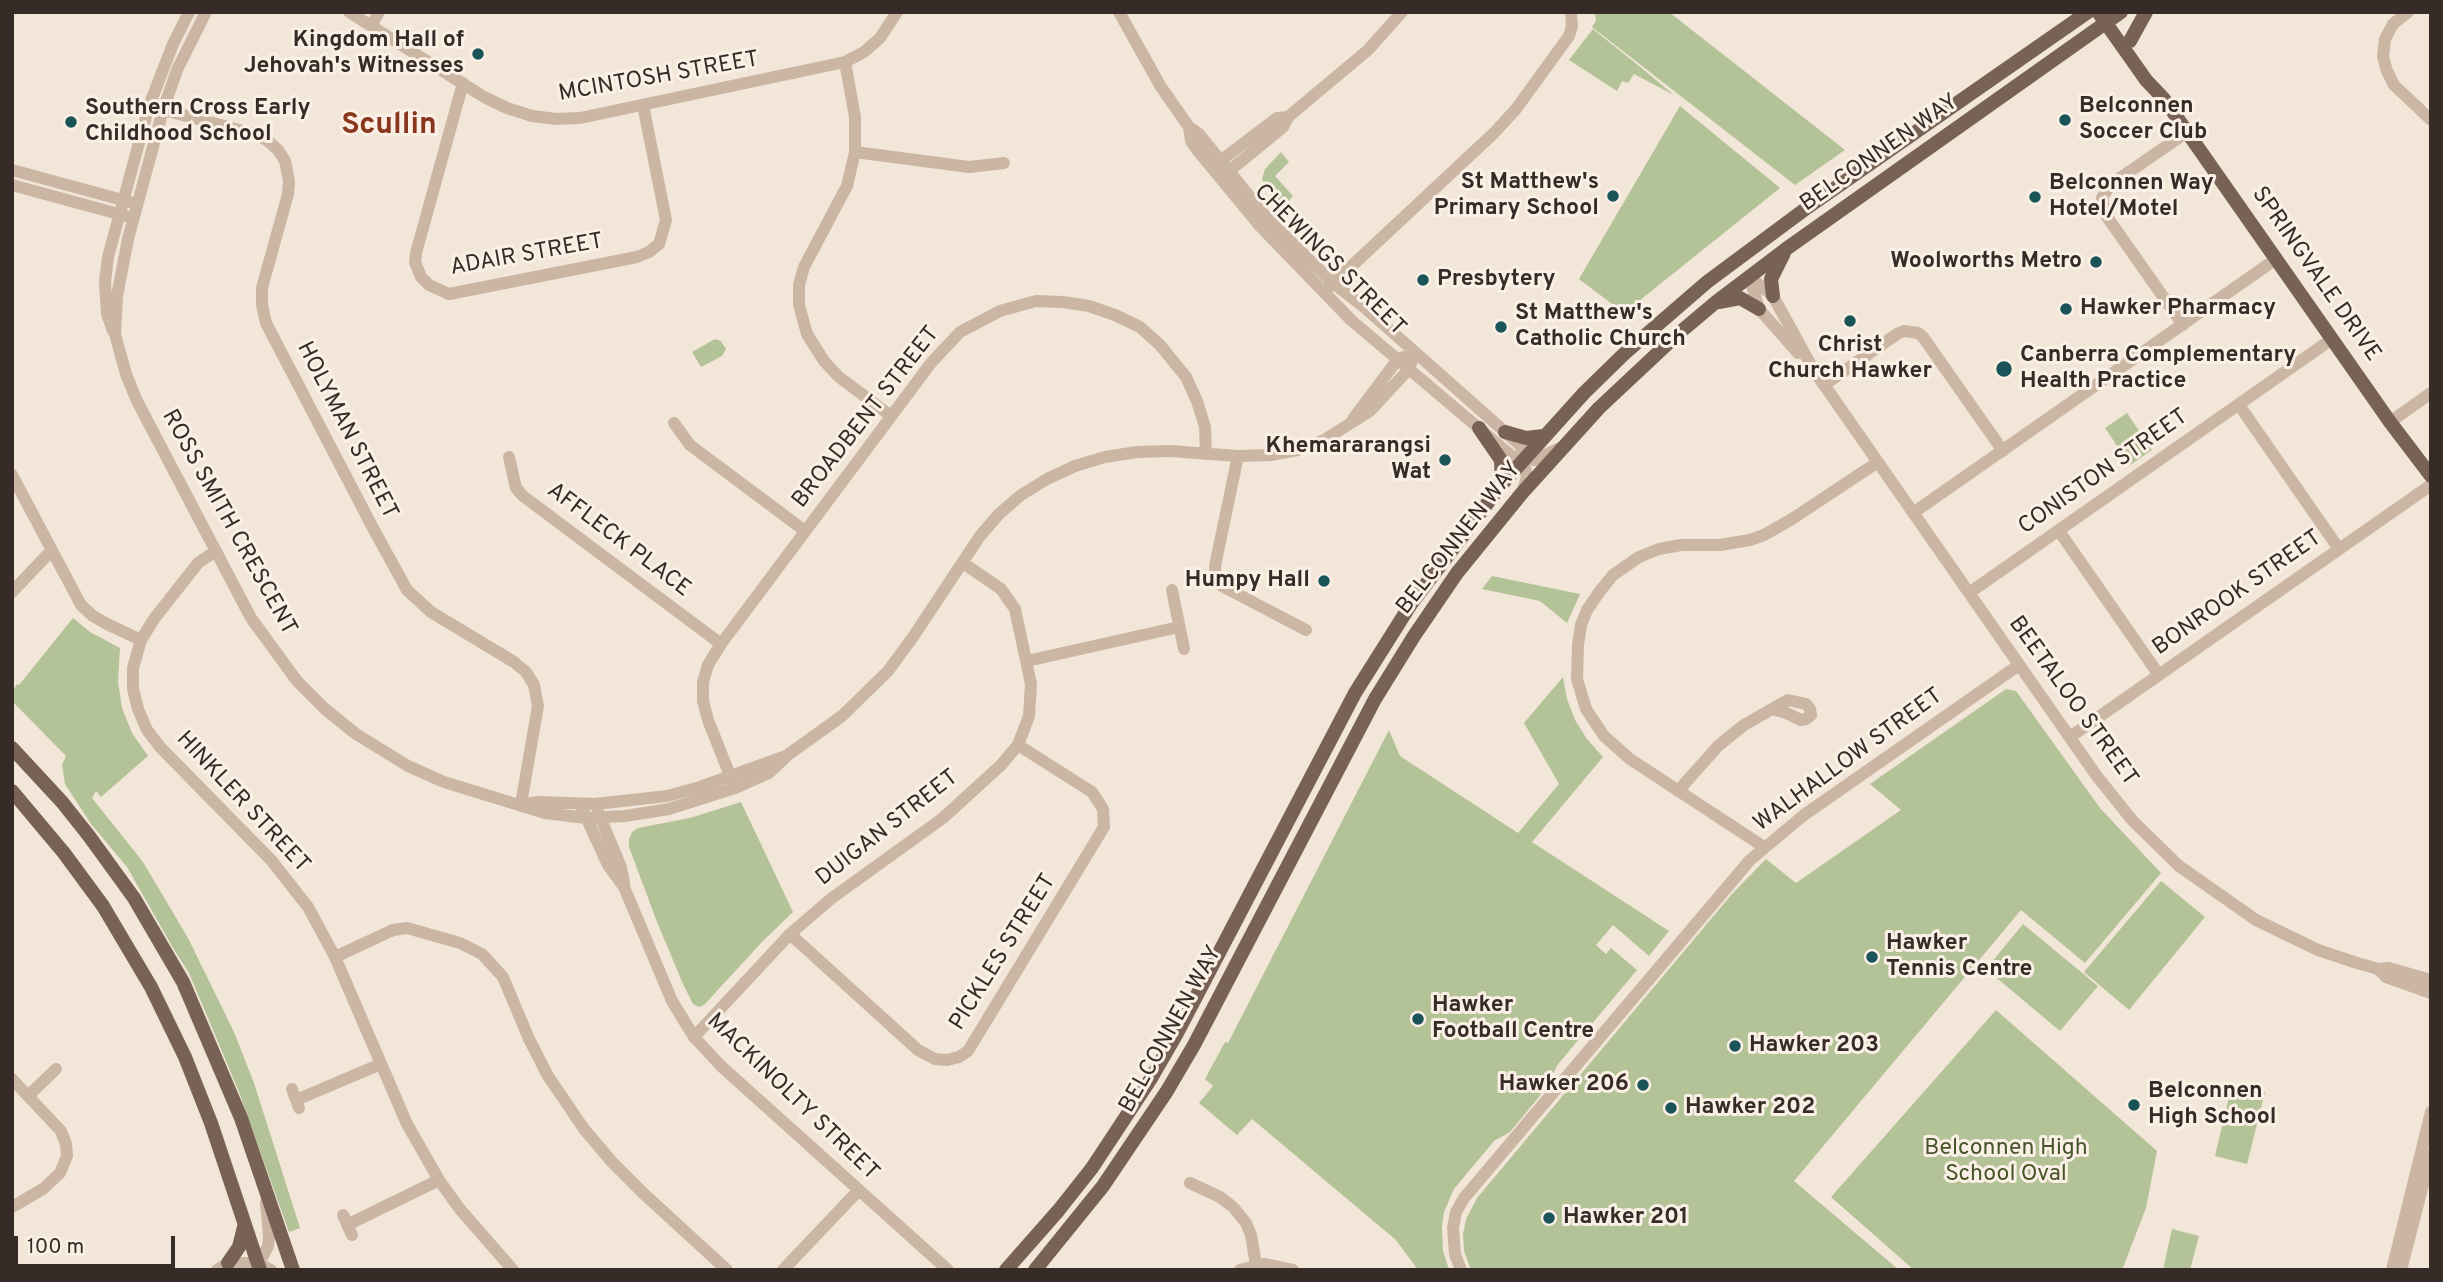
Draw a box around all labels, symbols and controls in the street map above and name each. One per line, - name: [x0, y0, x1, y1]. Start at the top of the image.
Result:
- place label: Kingdom Hall of Jehovah's Witnesses: [244, 27, 464, 81]
- marker: Kingdom Hall of Jehovah's Witnesses: [470, 46, 486, 62]
- street label: MCINTOSH STREET: [557, 47, 761, 109]
- street label: BELCONNEN WAY: [1796, 89, 1964, 219]
- place label: Belconnen Soccer Club: [2079, 93, 2207, 147]
- place label: Southern Cross Early Childhood School: [85, 95, 310, 149]
- district label: Scullin: [341, 109, 437, 145]
- marker: Belconnen Soccer Club: [2057, 112, 2073, 128]
- marker: Southern Cross Early Childhood School: [63, 114, 79, 130]
- place label: St Matthew's Primary School: [1434, 169, 1599, 223]
- place label: Belconnen Way Hotel/Motel: [2049, 170, 2214, 224]
- street label: CHEWINGS STREET: [1247, 179, 1411, 343]
- street label: SPRINGVALE DRIVE: [2244, 182, 2386, 368]
- marker: St Matthew's Primary School: [1605, 188, 1621, 204]
- marker: Belconnen Way Hotel/Motel: [2027, 189, 2043, 205]
- street label: ADAIR STREET: [448, 229, 606, 283]
- place label: Woolworths Metro: [1890, 248, 2082, 276]
- marker: Woolworths Metro: [2088, 254, 2104, 270]
- place label: Presbytery: [1437, 266, 1556, 294]
- marker: Presbytery: [1415, 272, 1431, 288]
- place label: Hawker Pharmacy: [2080, 295, 2276, 323]
- place label: St Matthew's Catholic Church: [1515, 300, 1686, 354]
- marker: Hawker Pharmacy: [2058, 301, 2074, 317]
- marker: Christ Church Hawker: [1842, 313, 1858, 329]
- marker: St Matthew's Catholic Church: [1493, 319, 1509, 335]
- street label: BROADBENT STREET: [787, 322, 947, 514]
- place label: Christ Church Hawker: [1768, 332, 1932, 386]
- street label: HOLYMAN STREET: [289, 338, 403, 524]
- place label: Canberra Complementary Health Practice: [2020, 342, 2296, 396]
- marker: Canberra Complementary Health Practice: [1994, 359, 2014, 379]
- street label: CONISTON STREET: [2014, 404, 2194, 542]
- street label: ROSS SMITH CRESCENT: [154, 405, 302, 641]
- place label: Khemararangsi Wat: [1266, 433, 1431, 487]
- marker: Khemararangsi Wat: [1437, 452, 1453, 468]
- street label: BELCONNEN WAY: [1392, 457, 1528, 621]
- street label: AFFLECK PLACE: [541, 478, 695, 604]
- street label: BONROOK STREET: [2148, 525, 2328, 663]
- place label: Humpy Hall: [1185, 567, 1310, 595]
- marker: Humpy Hall: [1316, 573, 1332, 589]
- street label: BEETALOO STREET: [2001, 612, 2143, 792]
- street label: WALHALLOW STREET: [1749, 683, 1949, 839]
- street label: HINKLER STREET: [169, 726, 315, 880]
- street label: DUIGAN STREET: [811, 765, 965, 893]
- street label: PICKLES STREET: [945, 870, 1063, 1036]
- place label: Hawker Tennis Centre: [1886, 930, 2032, 984]
- street label: BELCONNEN WAY: [1115, 942, 1229, 1118]
- marker: Hawker Tennis Centre: [1864, 949, 1880, 965]
- place label: Hawker Football Centre: [1432, 992, 1594, 1046]
- street label: MACKINOLTY STREET: [700, 1009, 884, 1187]
- marker: Hawker Football Centre: [1410, 1011, 1426, 1027]
- place label: Hawker 203: [1749, 1032, 1879, 1060]
- marker: Hawker 203: [1727, 1038, 1743, 1054]
- place label: Hawker 206: [1499, 1071, 1629, 1099]
- marker: Hawker 206: [1635, 1077, 1651, 1093]
- place label: Belconnen High School: [2148, 1078, 2277, 1132]
- place label: Hawker 202: [1685, 1094, 1815, 1122]
- marker: Belconnen High School: [2126, 1097, 2142, 1113]
- marker: Hawker 202: [1663, 1100, 1679, 1116]
- park label: Belconnen High School Oval: [1924, 1135, 2088, 1189]
- place label: Hawker 201: [1563, 1204, 1688, 1232]
- marker: Hawker 201: [1541, 1210, 1557, 1226]
- scale bar: [18, 1222, 178, 1266]
- text: 100 m: [27, 1234, 84, 1261]

